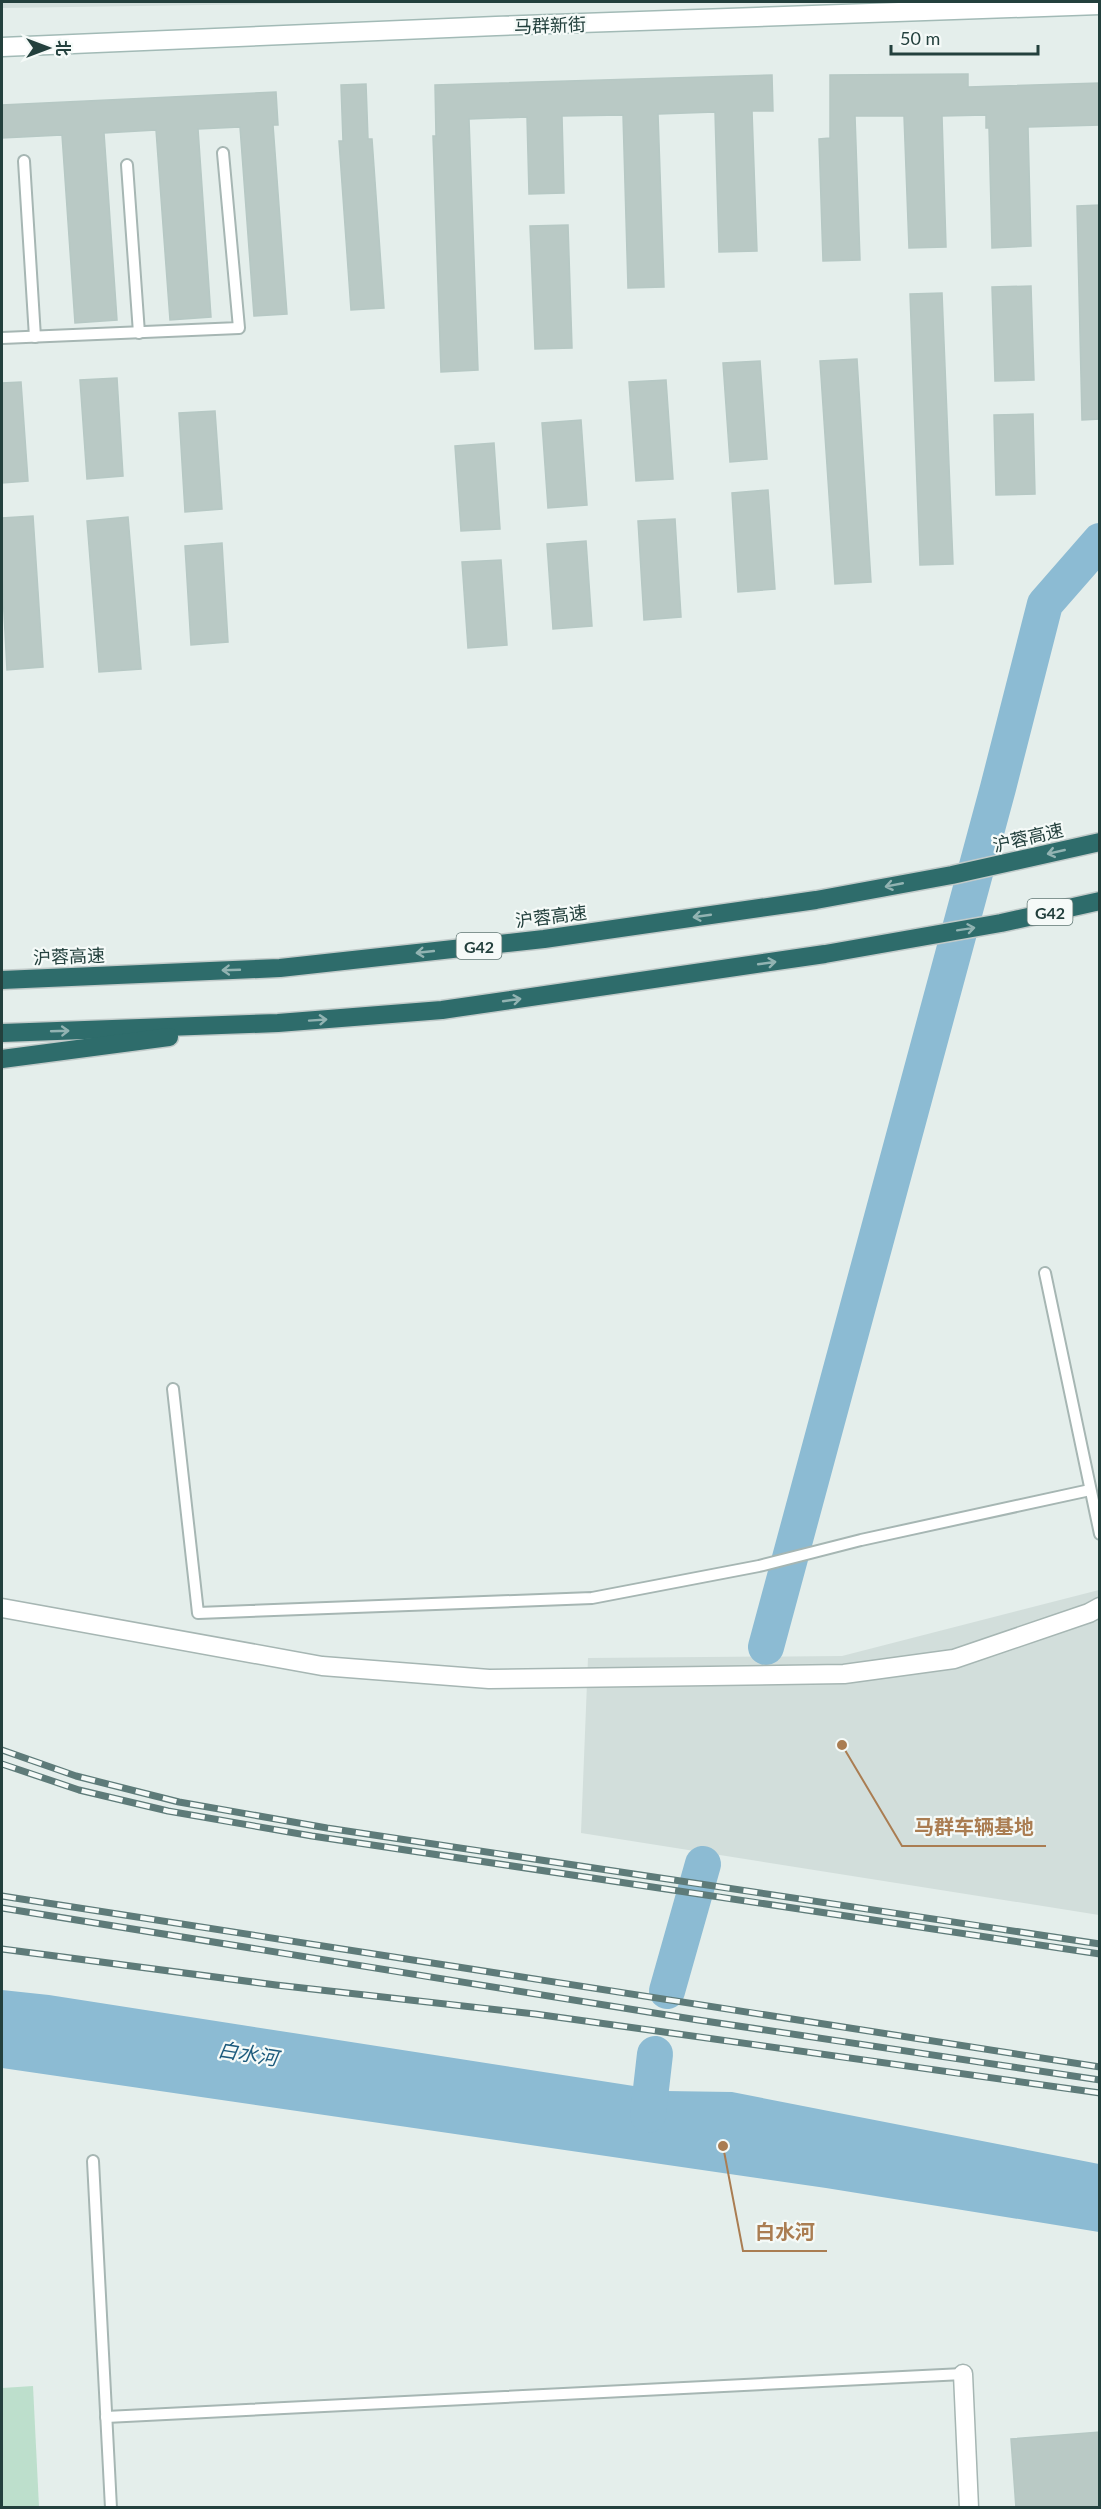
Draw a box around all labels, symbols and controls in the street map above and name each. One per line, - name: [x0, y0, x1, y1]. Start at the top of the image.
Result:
- street label: 马群新街: [514, 13, 586, 37]
- north arrow: [18, 18, 78, 78]
- scale bar: [891, 18, 1038, 56]
- text: 50 m: [900, 27, 940, 49]
- text: 北: [54, 40, 73, 56]
- street label: 沪蓉高速: [990, 818, 1066, 856]
- one-way arrow: [1046, 847, 1065, 859]
- one-way arrow: [885, 880, 905, 891]
- road number: G42: [1028, 899, 1072, 925]
- street label: 沪蓉高速: [514, 901, 588, 931]
- one-way arrow: [693, 911, 712, 922]
- one-way arrow: [955, 924, 975, 935]
- road number: G42: [456, 933, 502, 959]
- street label: 沪蓉高速: [33, 944, 105, 968]
- one-way arrow: [416, 947, 436, 958]
- one-way arrow: [757, 957, 776, 968]
- one-way arrow: [222, 965, 242, 976]
- one-way arrow: [501, 994, 521, 1005]
- one-way arrow: [307, 1014, 327, 1025]
- one-way arrow: [49, 1025, 69, 1036]
- callout: 马群车辆基地: [902, 1808, 1046, 1846]
- text: 马群车辆基地: [914, 1814, 1034, 1838]
- water label: 白水河: [216, 2036, 283, 2070]
- callout: 白水河: [743, 2213, 827, 2251]
- text: 白水河: [755, 2219, 815, 2243]

